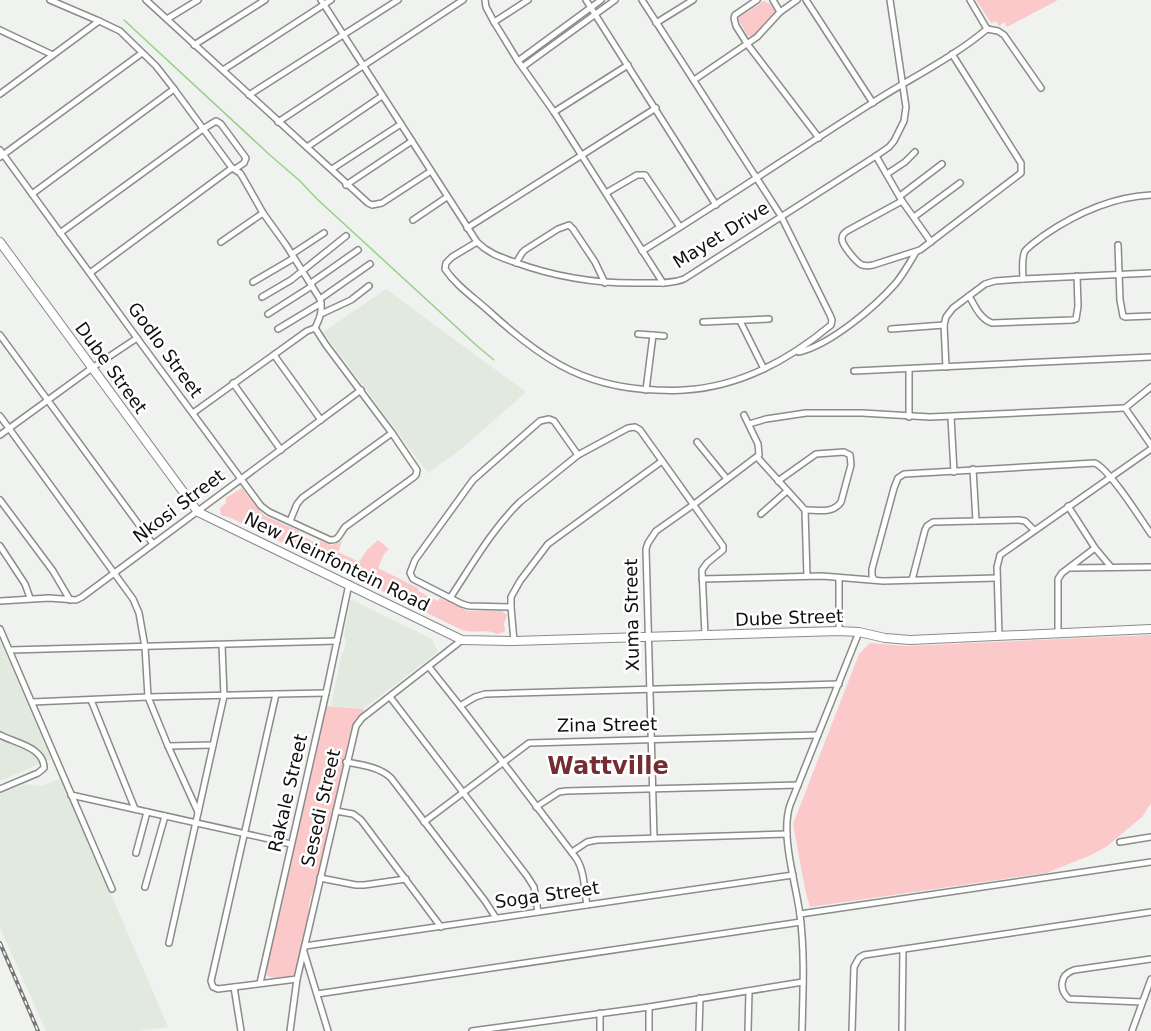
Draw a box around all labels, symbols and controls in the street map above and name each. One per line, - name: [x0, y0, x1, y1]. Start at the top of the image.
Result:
- street label: Mayet Drive: [669, 197, 773, 272]
- street label: Godlo Street: [124, 298, 207, 402]
- street label: Dube Street: [71, 318, 152, 418]
- street label: Nkosi Street: [129, 464, 229, 547]
- street label: New Kleinfontein Road: [241, 508, 433, 616]
- street label: Xuma Street: [620, 558, 643, 672]
- street label: Dube Street: [735, 605, 843, 630]
- street label: Zina Street: [557, 713, 657, 736]
- street label: Rakale Street: [264, 732, 311, 854]
- street label: Sesedi Street: [297, 747, 344, 869]
- district label: Wattville: [547, 752, 669, 780]
- street label: Soga Street: [493, 877, 601, 912]

